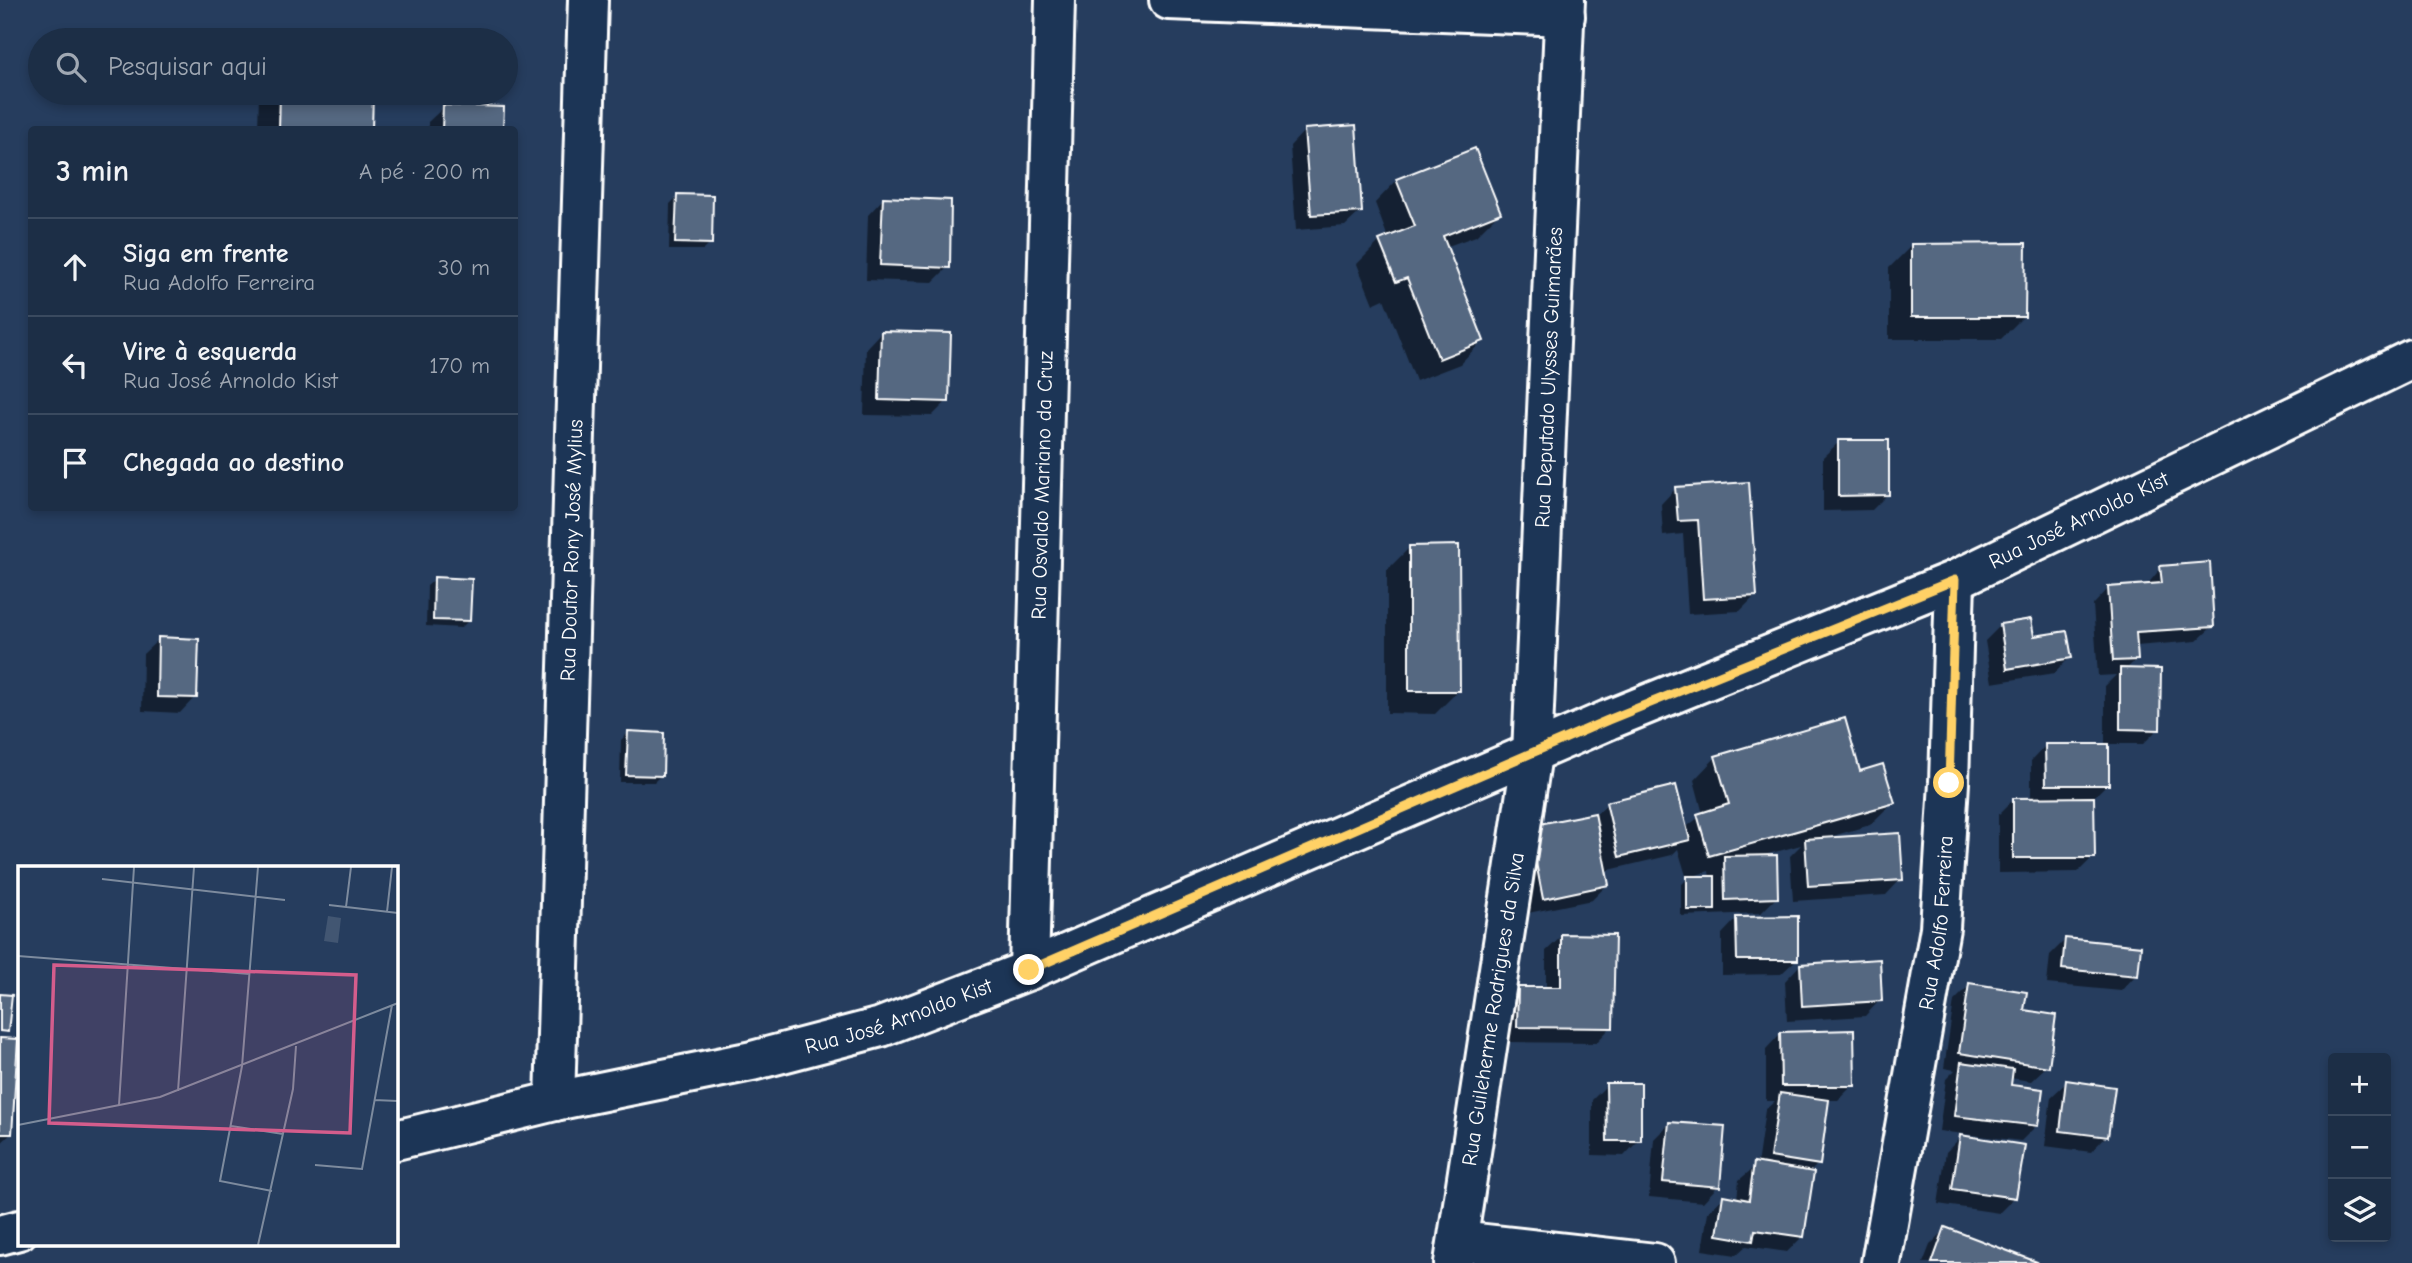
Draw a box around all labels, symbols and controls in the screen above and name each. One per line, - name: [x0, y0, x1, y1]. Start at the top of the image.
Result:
- search box: [28, 28, 518, 105]
- icon: search: [52, 48, 90, 86]
- text: Pesquisar aqui: [108, 52, 267, 82]
- text: 3 min: [56, 154, 129, 189]
- text: A pé · 200 m: [359, 158, 490, 185]
- street label: Rua Deputado Ulysses Guimarães: [1530, 226, 1567, 528]
- text: Siga em frente: [123, 239, 289, 269]
- icon: ahead: [56, 248, 94, 286]
- text: 30 m: [438, 254, 490, 281]
- text: Rua Adolfo Ferreira: [123, 269, 315, 296]
- text: Vire à esquerda: [123, 337, 297, 367]
- icon: left: [56, 346, 94, 384]
- street label: Rua Osvaldo Mariano da Cruz: [1026, 351, 1058, 620]
- text: 170 m: [429, 352, 490, 379]
- text: Rua José Arnoldo Kist: [123, 367, 338, 394]
- street label: Rua Doutor Rony José Mylius: [556, 419, 587, 682]
- icon: arrive: [56, 444, 94, 482]
- text: Chegada ao destino: [123, 448, 344, 478]
- street label: Rua José Arnoldo Kist: [1985, 466, 2173, 574]
- route start: [1933, 767, 1964, 798]
- street label: Rua Adolfo Ferreira: [1914, 835, 1958, 1012]
- street label: Rua Guileherme Rodrigues da Silva: [1457, 851, 1529, 1167]
- inset map: [18, 866, 397, 1246]
- route end: [1013, 954, 1044, 985]
- street label: Rua José Arnoldo Kist: [802, 973, 996, 1059]
- map controls: [2328, 1053, 2391, 1242]
- button: +: [2328, 1053, 2391, 1116]
- button: −: [2328, 1116, 2391, 1179]
- button: layers: [2328, 1179, 2391, 1242]

